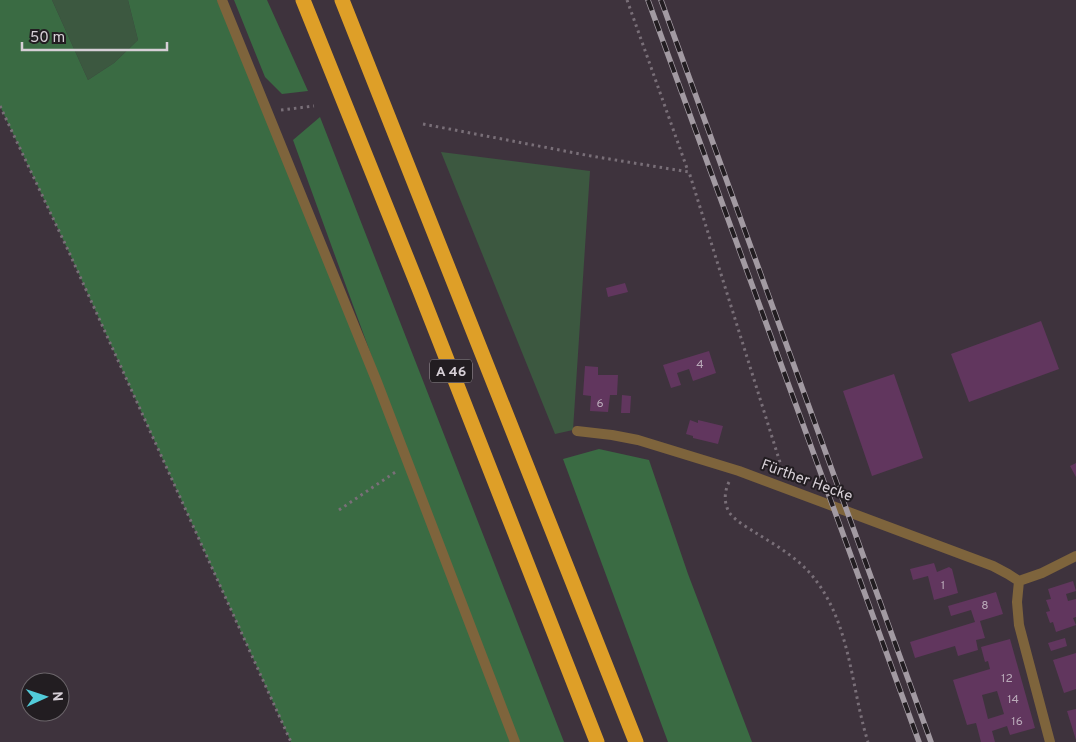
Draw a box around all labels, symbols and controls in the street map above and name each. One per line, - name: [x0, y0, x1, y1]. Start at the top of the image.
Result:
- scale bar: [22, 20, 168, 52]
- text: 50 m: [30, 29, 65, 48]
- house number: 4: [696, 357, 704, 373]
- road number: A 46: [430, 360, 472, 382]
- house number: 6: [596, 396, 604, 412]
- street label: Fürther Hecke: [758, 456, 855, 507]
- house number: 1: [941, 578, 945, 594]
- house number: 8: [981, 598, 989, 614]
- house number: 12: [1001, 671, 1013, 687]
- north arrow: [20, 672, 70, 722]
- text: N: [48, 691, 65, 702]
- house number: 14: [1007, 692, 1019, 708]
- house number: 16: [1011, 714, 1023, 730]

